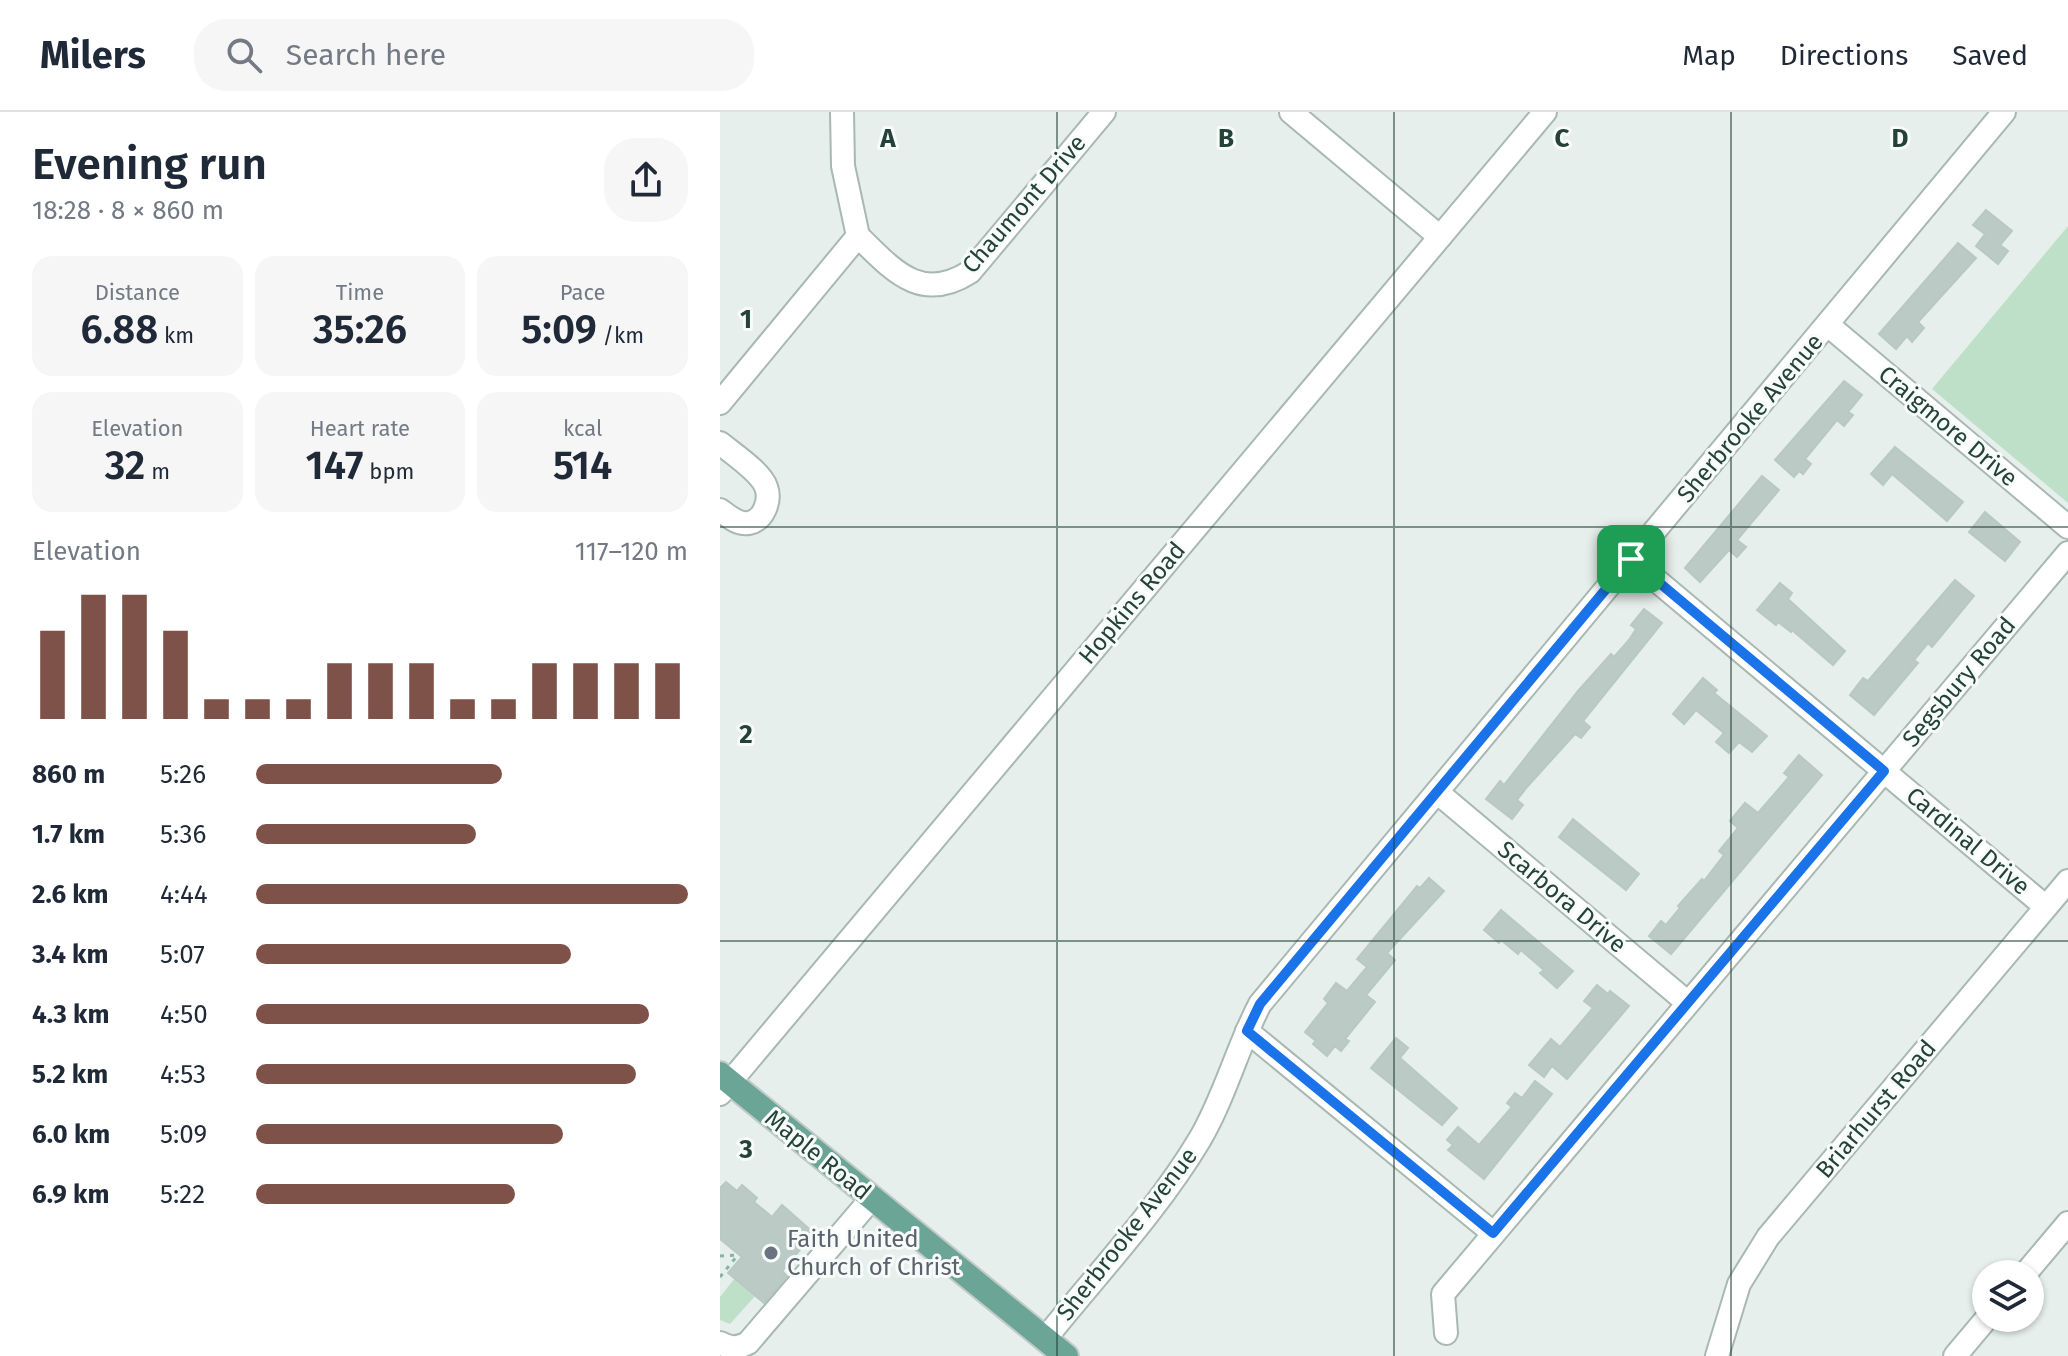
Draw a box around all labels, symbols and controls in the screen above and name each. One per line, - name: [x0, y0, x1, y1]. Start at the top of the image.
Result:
- search box: [194, 19, 754, 91]
- text: Milers: [40, 32, 146, 78]
- icon: search: [222, 33, 266, 77]
- text: Search here: [286, 37, 446, 73]
- text: Map: [1682, 39, 1736, 72]
- text: Directions: [1780, 39, 1908, 72]
- text: Saved: [1952, 39, 2028, 72]
- text: A: [879, 123, 896, 154]
- text: B: [1218, 123, 1234, 154]
- text: C: [1555, 123, 1570, 154]
- text: D: [1892, 123, 1909, 154]
- street label: Chaumont Drive: [956, 129, 1092, 279]
- text: Evening run: [32, 138, 267, 191]
- button: share: [604, 138, 688, 222]
- text: 18:28 · 8 × 860 m: [32, 195, 224, 226]
- text: Distance: [95, 279, 180, 306]
- text: Time: [336, 279, 384, 306]
- text: Pace: [560, 279, 605, 306]
- text: 1: [740, 304, 752, 335]
- text: 6.88: [80, 306, 158, 354]
- text: 35:26: [313, 306, 407, 354]
- text: 5:09: [521, 306, 597, 354]
- text: km: [158, 322, 194, 349]
- text: /km: [597, 322, 644, 349]
- street label: Sherbrooke Avenue: [1671, 328, 1829, 508]
- street label: Craigmore Drive: [1873, 360, 2023, 492]
- text: Elevation: [91, 415, 183, 442]
- text: Heart rate: [310, 415, 410, 442]
- text: kcal: [563, 415, 602, 442]
- text: 32: [105, 442, 145, 490]
- text: 147: [306, 442, 364, 490]
- text: 514: [553, 442, 612, 490]
- text: m: [145, 458, 170, 485]
- text: bpm: [364, 458, 414, 485]
- pin: [1597, 525, 1665, 593]
- text: Elevation: [32, 536, 141, 567]
- text: 117–120 m: [575, 536, 688, 567]
- street label: Hopkins Road: [1073, 536, 1191, 670]
- icon: arrive: [1609, 537, 1653, 581]
- street label: Segsbury Road: [1897, 611, 2021, 753]
- text: 2: [739, 719, 753, 750]
- text: 860 m: [32, 759, 105, 790]
- text: 5:26: [160, 759, 206, 790]
- street label: Cardinal Drive: [1901, 781, 2035, 901]
- text: 1.7 km: [32, 819, 105, 850]
- text: 5:36: [160, 819, 206, 850]
- street label: Scarbora Drive: [1492, 835, 1632, 959]
- text: 2.6 km: [32, 879, 109, 910]
- text: 4:44: [160, 879, 208, 910]
- text: 3.4 km: [32, 939, 108, 970]
- text: 5:07: [160, 939, 205, 970]
- text: 4.3 km: [32, 999, 109, 1030]
- text: 4:50: [160, 999, 208, 1030]
- street label: Briarhurst Road: [1810, 1034, 1942, 1184]
- text: 5.2 km: [32, 1059, 108, 1090]
- text: 4:53: [160, 1059, 206, 1090]
- street label: Maple Road: [760, 1104, 876, 1206]
- text: 6.0 km: [32, 1119, 110, 1150]
- text: 5:09: [160, 1119, 207, 1150]
- text: 3: [738, 1134, 753, 1165]
- street label: Sherbrooke Avenue: [1051, 1142, 1203, 1326]
- text: 6.9 km: [32, 1179, 109, 1210]
- text: 5:22: [160, 1179, 205, 1210]
- place label: Faith United Church of Christ: [787, 1225, 961, 1281]
- marker: Faith United Church of Christ: [762, 1244, 780, 1262]
- map controls: [1972, 1260, 2044, 1332]
- button: layers: [1972, 1260, 2044, 1332]

